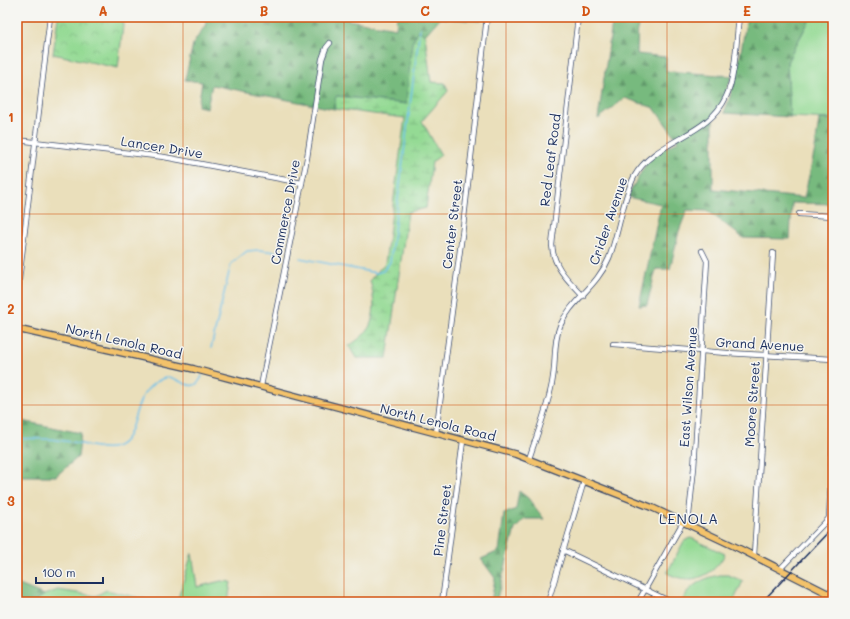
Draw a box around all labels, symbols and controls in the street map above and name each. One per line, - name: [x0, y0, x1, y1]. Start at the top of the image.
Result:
- text: A: [98, 2, 108, 19]
- text: B: [260, 2, 269, 19]
- text: C: [420, 2, 430, 19]
- text: D: [581, 2, 591, 19]
- text: E: [743, 2, 751, 19]
- text: 1: [8, 108, 14, 125]
- street label: Red Leaf Road: [535, 113, 564, 207]
- street label: Lancer Drive: [120, 132, 204, 161]
- street label: Commerce Drive: [266, 158, 303, 266]
- street label: Crider Avenue: [585, 175, 630, 267]
- street label: Center Street: [438, 178, 465, 270]
- text: 2: [7, 300, 15, 317]
- street label: North Lenola Road: [64, 319, 184, 362]
- street label: East Wilson Avenue: [675, 326, 700, 448]
- street label: Grand Avenue: [715, 333, 805, 354]
- street label: Moore Street: [740, 360, 763, 447]
- street label: North Lenola Road: [378, 399, 498, 444]
- street label: Pine Street: [429, 483, 454, 557]
- text: 3: [7, 492, 15, 509]
- district label: LENOLA: [659, 509, 719, 528]
- scale bar: [36, 559, 103, 585]
- text: 100 m: [42, 564, 76, 580]

